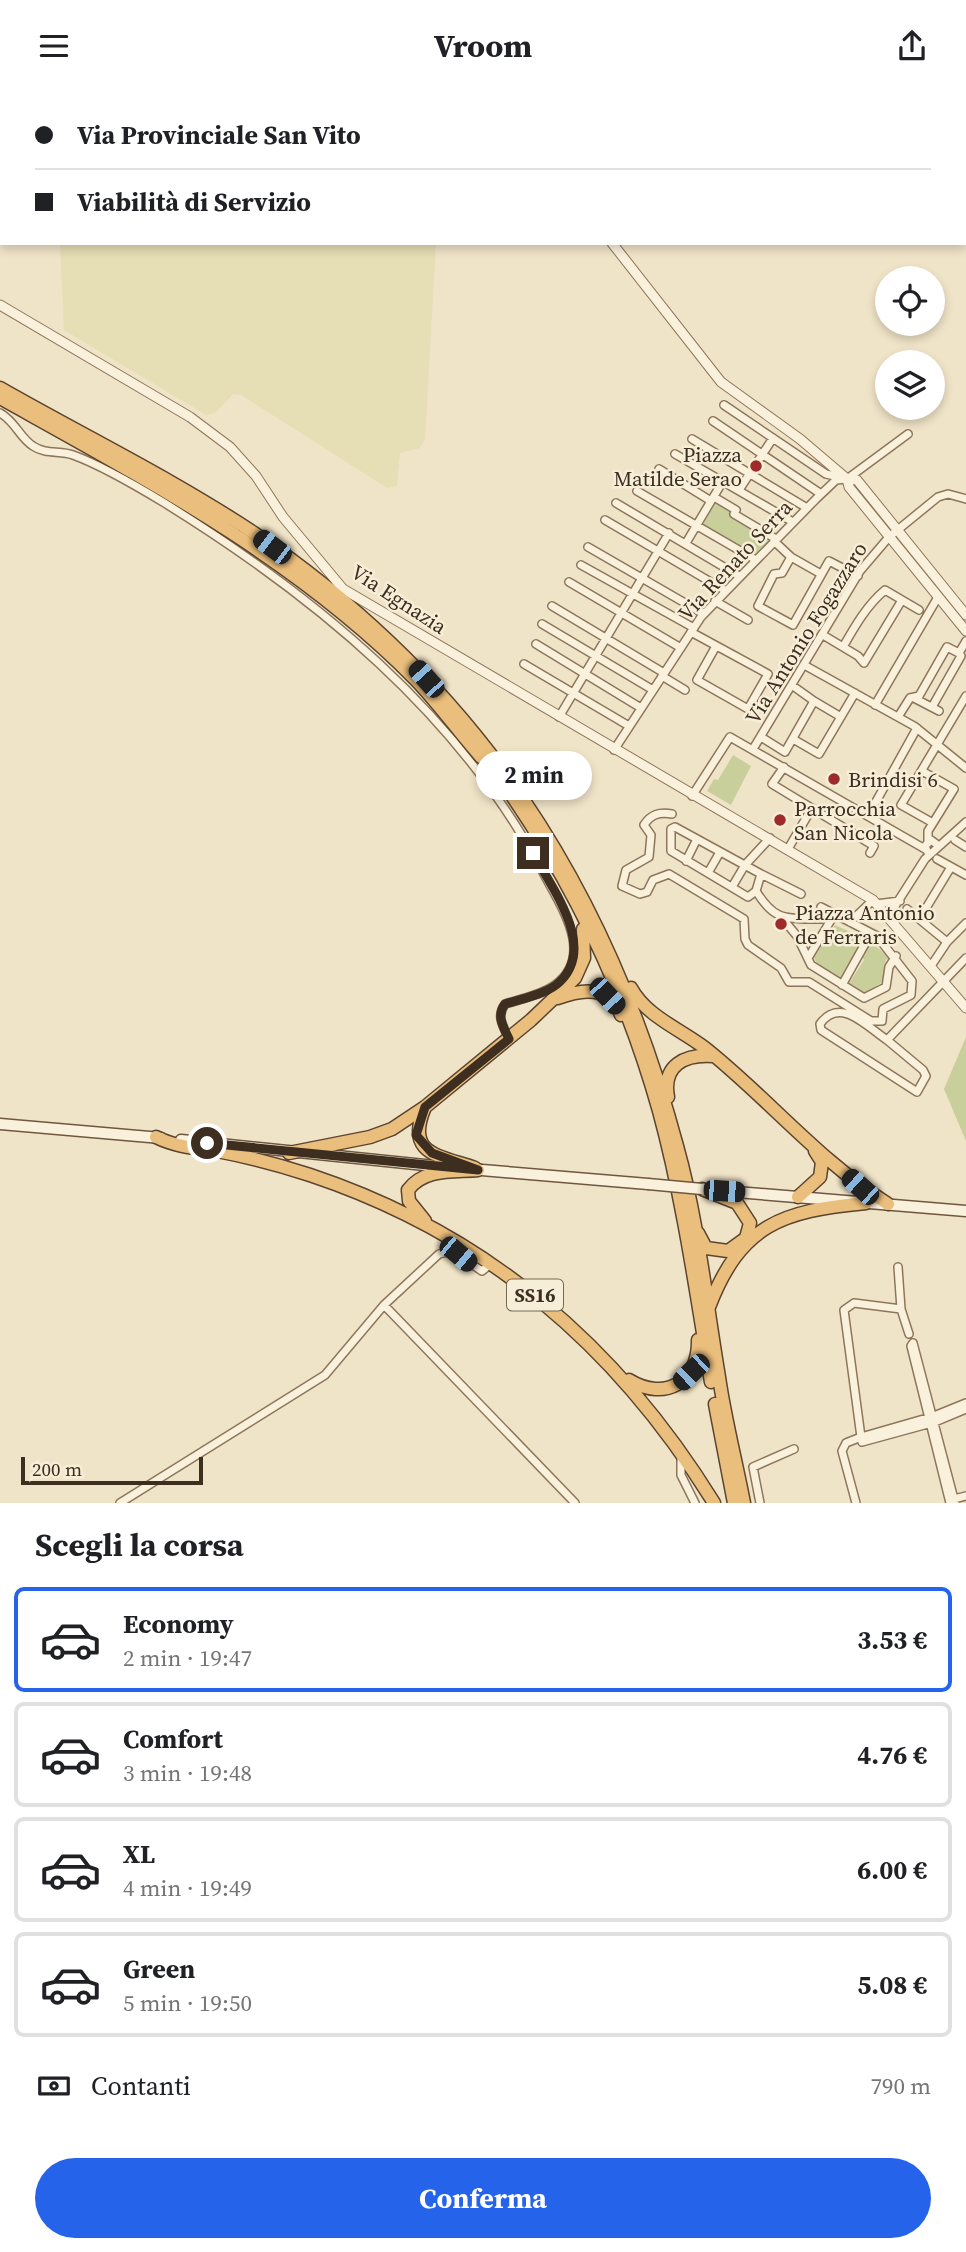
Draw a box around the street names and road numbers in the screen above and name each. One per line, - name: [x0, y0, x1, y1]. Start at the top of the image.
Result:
- street label: Via Renato Serra: [671, 493, 799, 627]
- street label: Via Antonio Fogazzaro: [738, 536, 874, 730]
- street label: Via Egnazia: [346, 557, 453, 641]
- road number: SS16: [507, 1279, 563, 1311]

